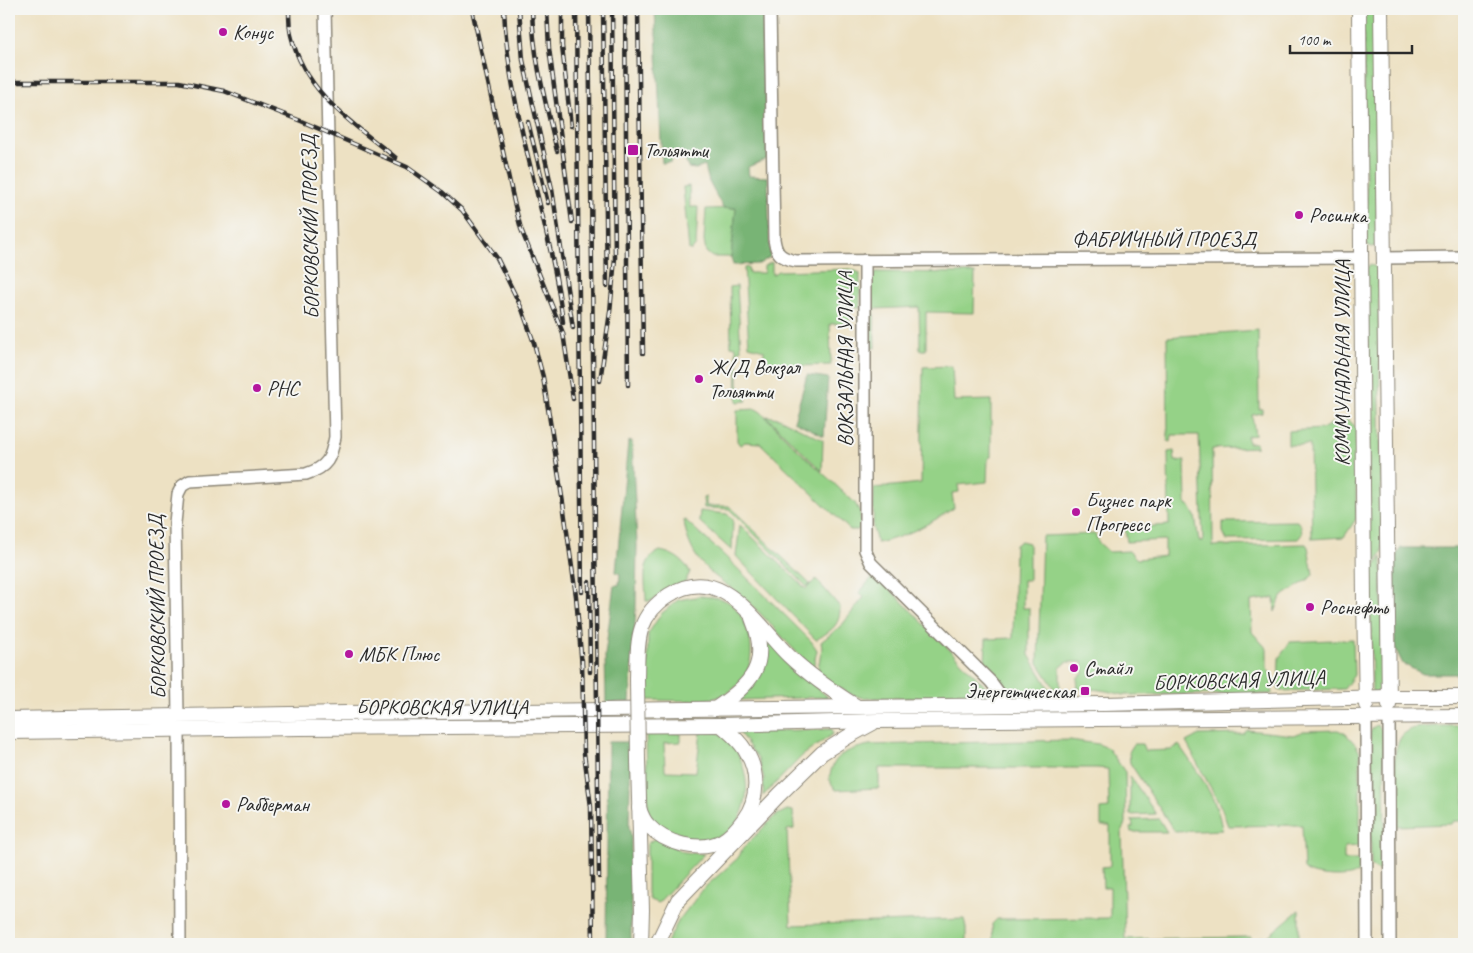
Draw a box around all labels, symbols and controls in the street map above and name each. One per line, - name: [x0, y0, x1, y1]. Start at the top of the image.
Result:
- place label: Конус: [233, 19, 275, 45]
- scale bar: [1290, 22, 1413, 54]
- marker: Конус: [217, 26, 229, 38]
- text: 100 m: [1298, 31, 1332, 50]
- street label: БОРКОВСКИЙ ПРОЕЗД: [295, 133, 325, 319]
- place label: Тольятти: [644, 137, 710, 163]
- marker: Тольятти: [626, 143, 640, 157]
- place label: Росинка: [1309, 202, 1369, 228]
- marker: Росинка: [1293, 209, 1305, 221]
- street label: ФАБРИЧНЫЙ ПРОЕЗД: [1072, 226, 1258, 252]
- street label: КОММУНАЛЬНАЯ УЛИЦА: [1329, 260, 1355, 466]
- street label: ВОКЗАЛЬНАЯ УЛИЦА: [832, 270, 858, 447]
- place label: Ж/Д Вокзал Тольятти: [709, 354, 802, 404]
- marker: Ж/Д Вокзал Тольятти: [693, 373, 705, 385]
- place label: РНС: [267, 375, 302, 401]
- marker: РНС: [251, 382, 263, 394]
- place label: Бизнес парк Прогресс: [1086, 487, 1172, 537]
- marker: Бизнес парк Прогресс: [1070, 506, 1082, 518]
- street label: БОРКОВСКИЙ ПРОЕЗД: [142, 513, 172, 699]
- place label: Роснефть: [1320, 594, 1389, 620]
- marker: Роснефть: [1304, 601, 1316, 613]
- place label: МБК Плюс: [359, 641, 441, 667]
- marker: МБК Плюс: [343, 648, 355, 660]
- place label: Стайл: [1084, 655, 1133, 681]
- marker: Стайл: [1068, 662, 1080, 674]
- street label: БОРКОВСКАЯ УЛИЦА: [1153, 664, 1327, 696]
- place label: Энергетическая: [965, 678, 1077, 704]
- marker: Энергетическая: [1079, 685, 1091, 697]
- street label: БОРКОВСКАЯ УЛИЦА: [356, 694, 529, 720]
- place label: Рабберман: [236, 791, 311, 817]
- marker: Рабберман: [220, 798, 232, 810]

